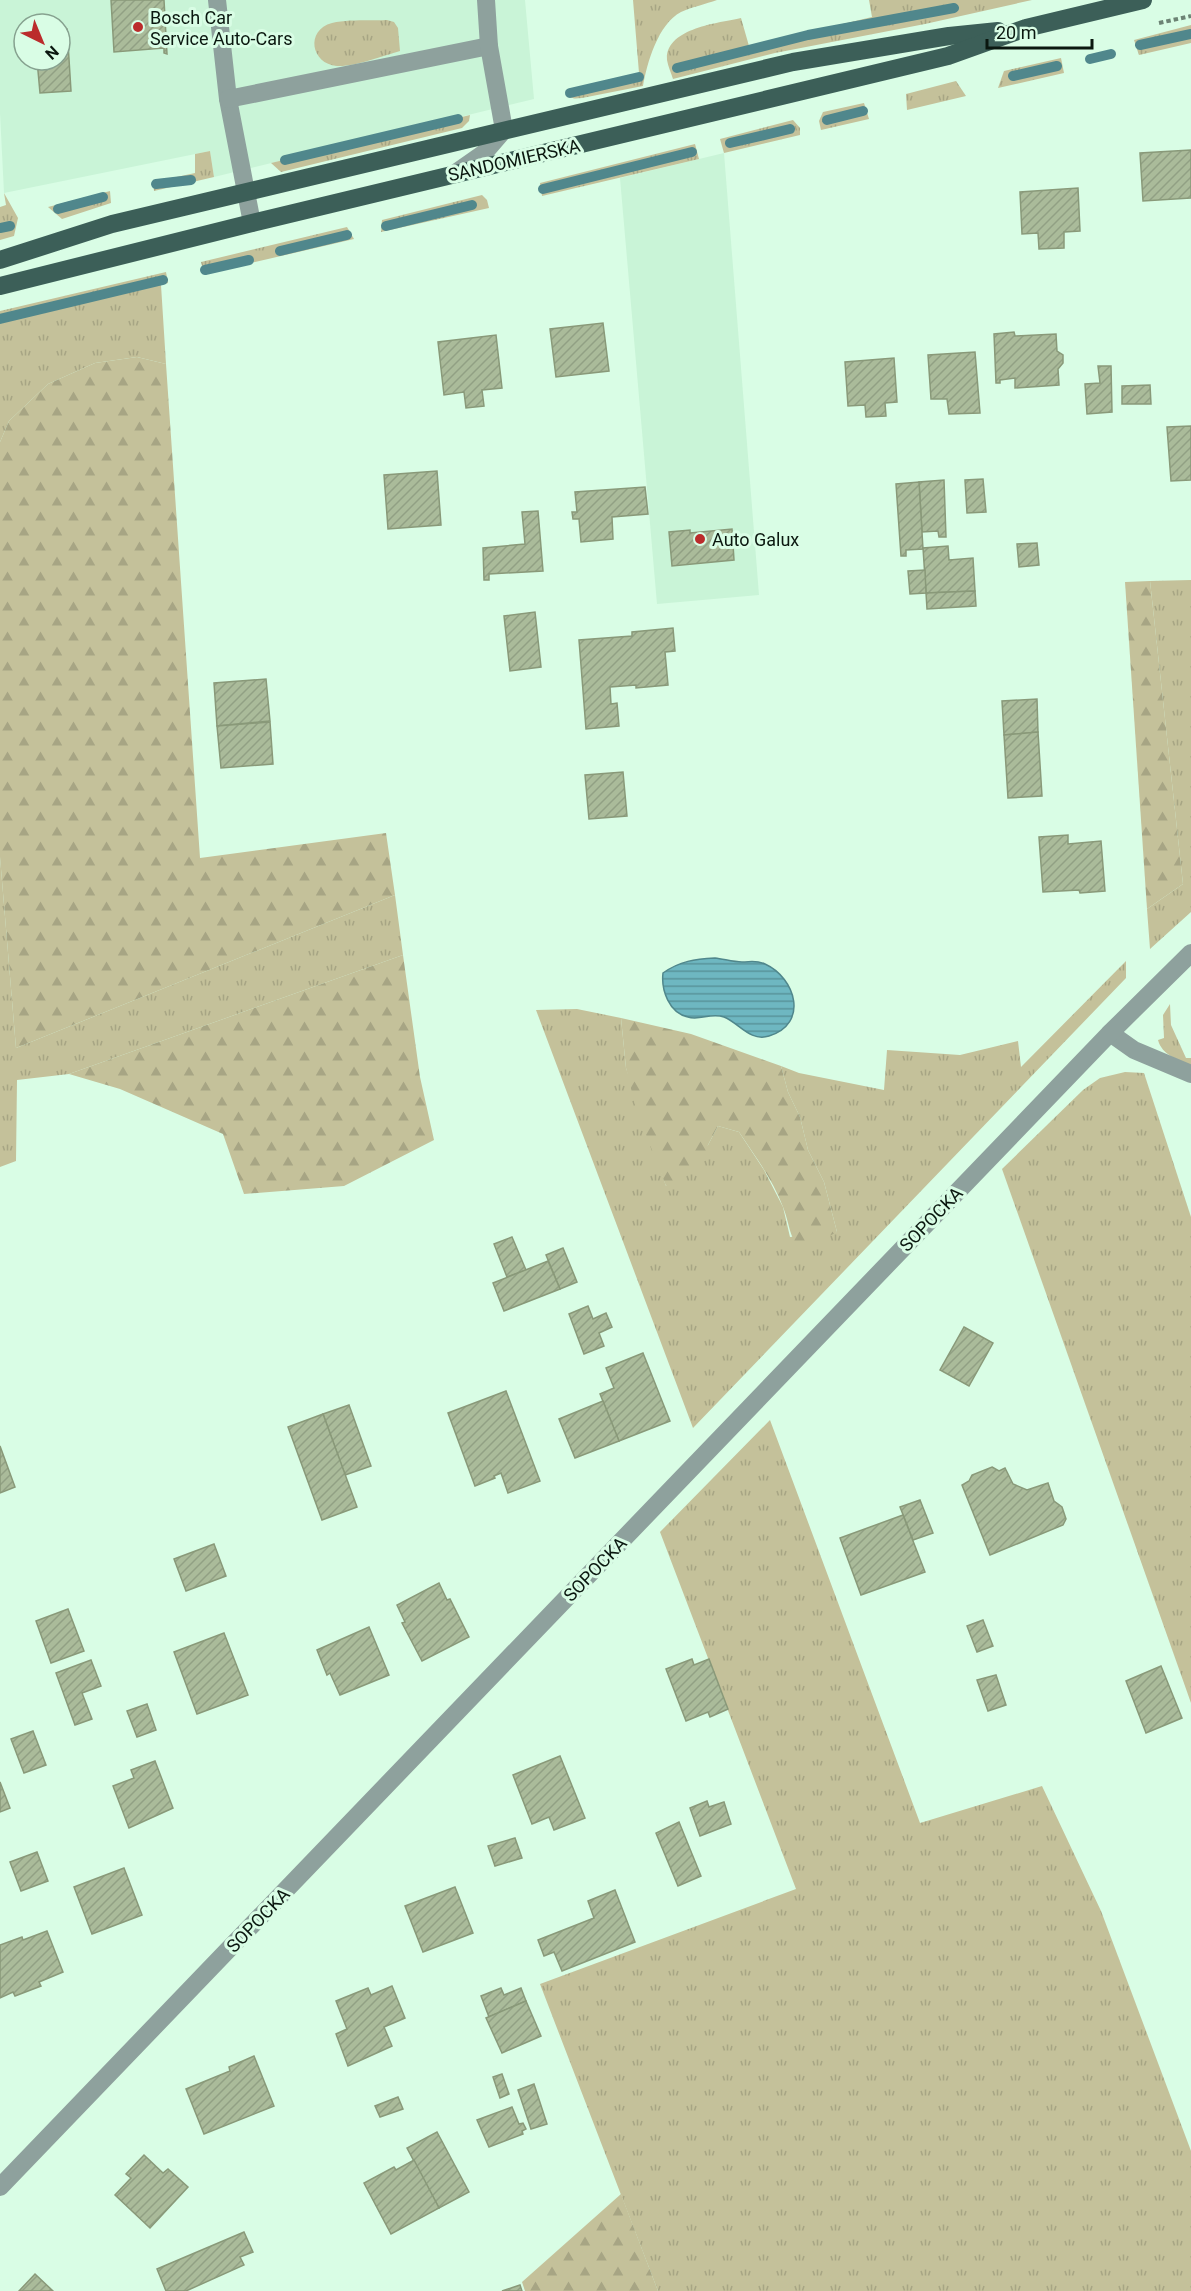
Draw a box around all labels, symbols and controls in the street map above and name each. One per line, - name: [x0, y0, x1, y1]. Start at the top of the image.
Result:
- place label: Bosch Car Service Auto-Cars: [150, 7, 292, 49]
- north arrow: [12, 12, 72, 72]
- scale bar: [987, 12, 1092, 50]
- marker: Bosch Car Service Auto-Cars: [131, 20, 145, 34]
- text: 20 m: [996, 22, 1036, 43]
- text: N: [41, 42, 62, 63]
- street label: SANDOMIERSKA: [446, 135, 582, 185]
- place label: Auto Galux: [712, 529, 799, 550]
- marker: Auto Galux: [693, 532, 707, 546]
- street label: SOPOCKA: [895, 1182, 967, 1256]
- street label: SOPOCKA: [559, 1532, 631, 1606]
- street label: SOPOCKA: [222, 1883, 294, 1957]

